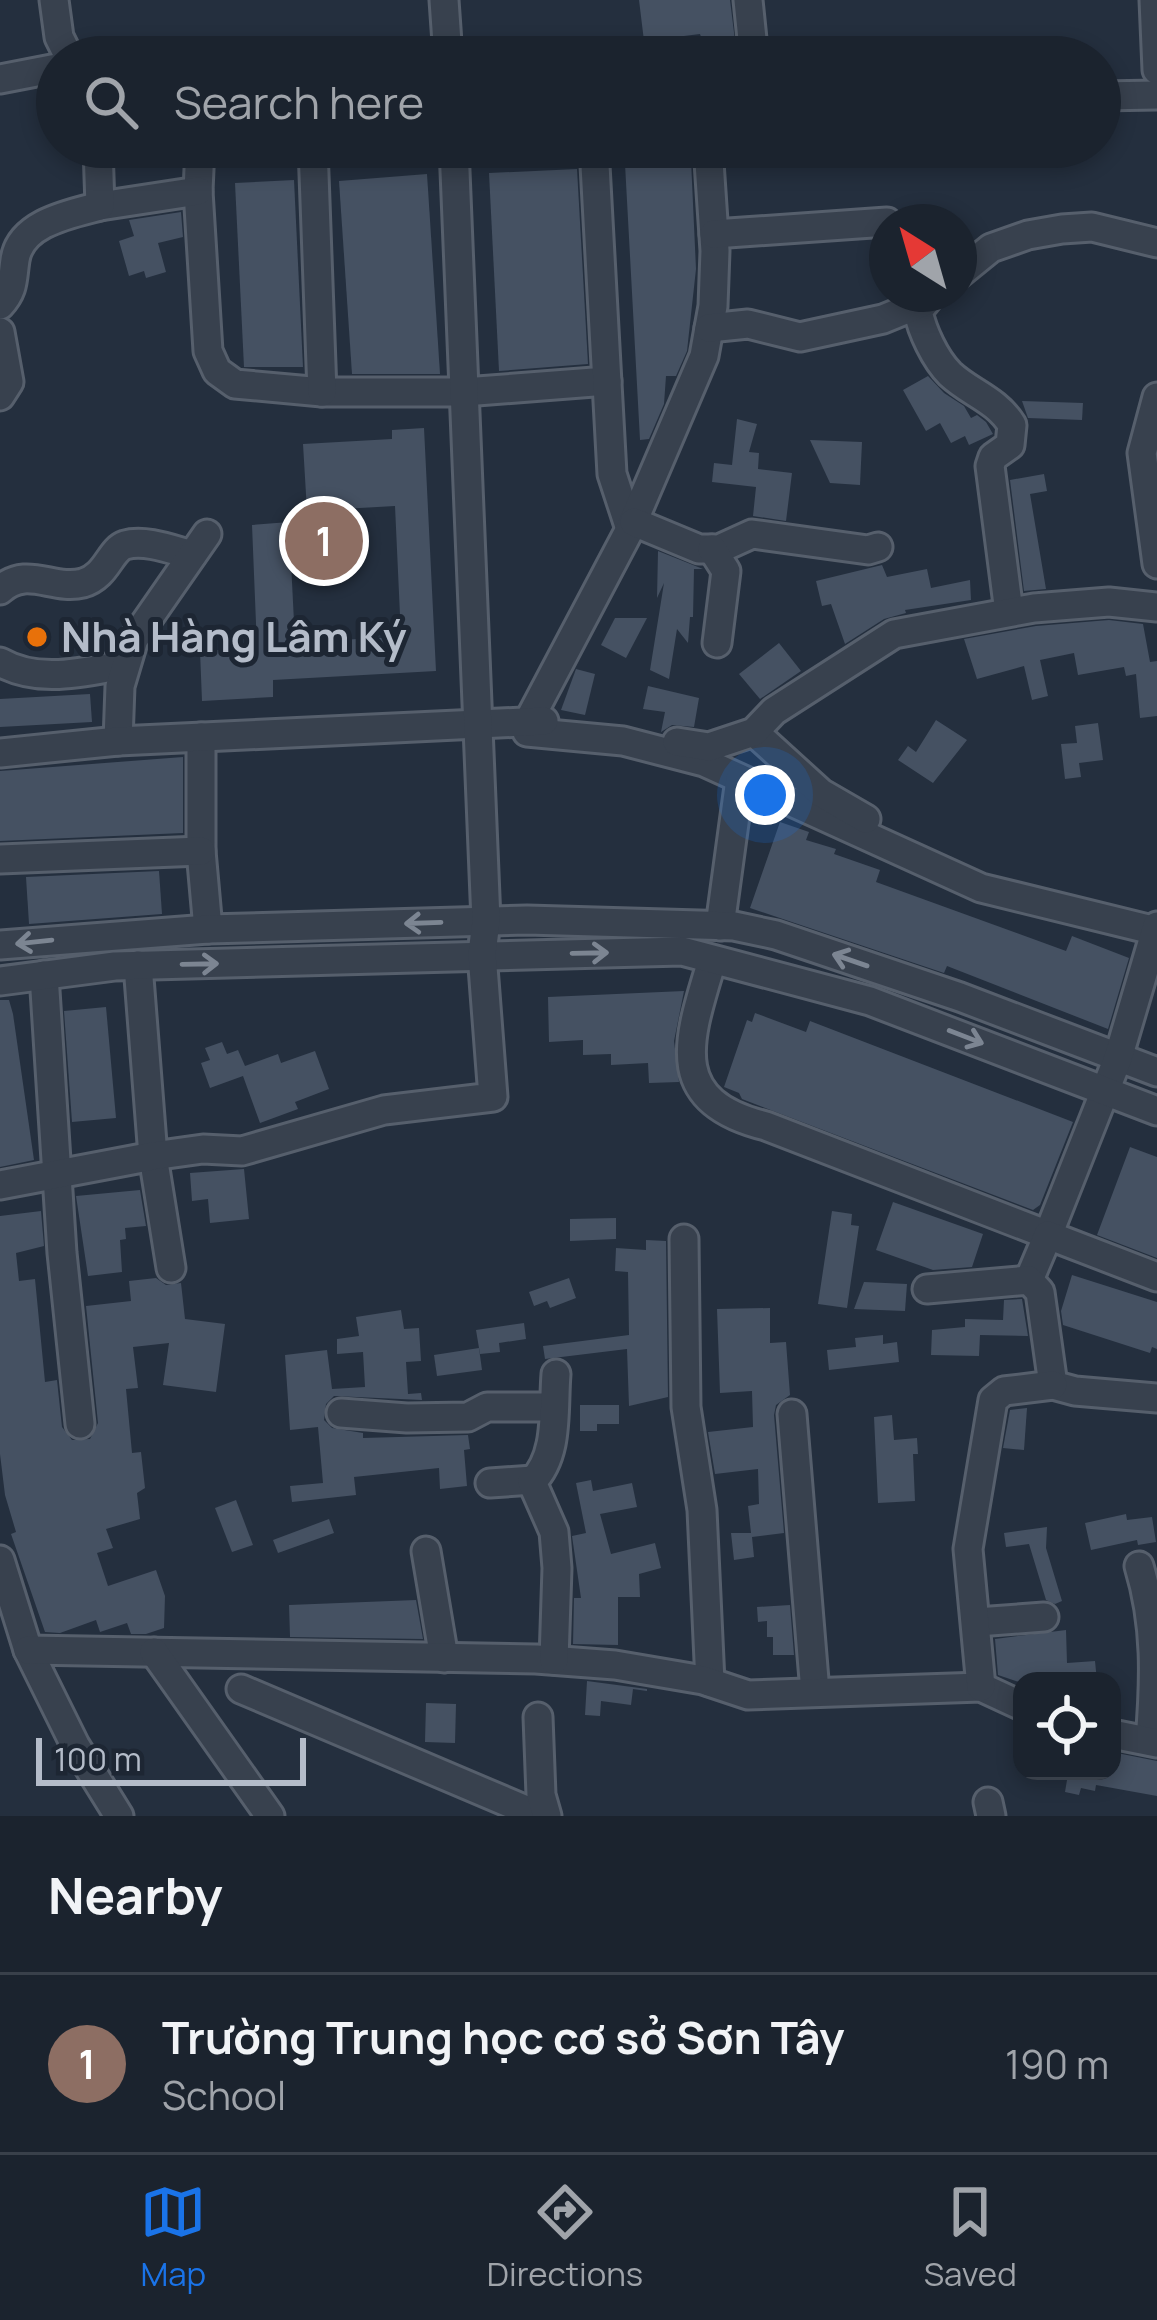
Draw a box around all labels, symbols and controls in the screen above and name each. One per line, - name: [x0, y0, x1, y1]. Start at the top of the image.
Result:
- search box: [36, 36, 1121, 168]
- icon: search: [78, 69, 144, 135]
- text: Search here: [174, 71, 424, 133]
- north arrow: [869, 204, 977, 312]
- pin: 1: [285, 496, 363, 586]
- place label: Nhà Hàng Lâm Ký: [61, 607, 407, 665]
- marker: Nhà Hàng Lâm Ký: [24, 624, 50, 650]
- your location: [735, 765, 795, 825]
- one-way arrow: [404, 912, 443, 935]
- one-way arrow: [15, 931, 54, 954]
- one-way arrow: [570, 941, 609, 964]
- one-way arrow: [832, 948, 869, 969]
- one-way arrow: [180, 952, 219, 975]
- one-way arrow: [947, 1028, 984, 1050]
- map controls: [1013, 1672, 1121, 1780]
- button: locate: [1013, 1672, 1121, 1780]
- scale bar: [36, 1732, 306, 1785]
- text: 100 m: [54, 1736, 142, 1781]
- text: Nearby: [48, 1860, 223, 1929]
- text: Trường Trung học cơ sở Sơn Tây: [162, 2006, 845, 2068]
- text: 1: [78, 2037, 96, 2091]
- text: 190 m: [1005, 2037, 1109, 2091]
- text: School: [162, 2068, 286, 2122]
- tab: Map: [140, 2179, 206, 2296]
- tab: Directions: [487, 2179, 643, 2296]
- tab: Saved: [924, 2179, 1017, 2296]

